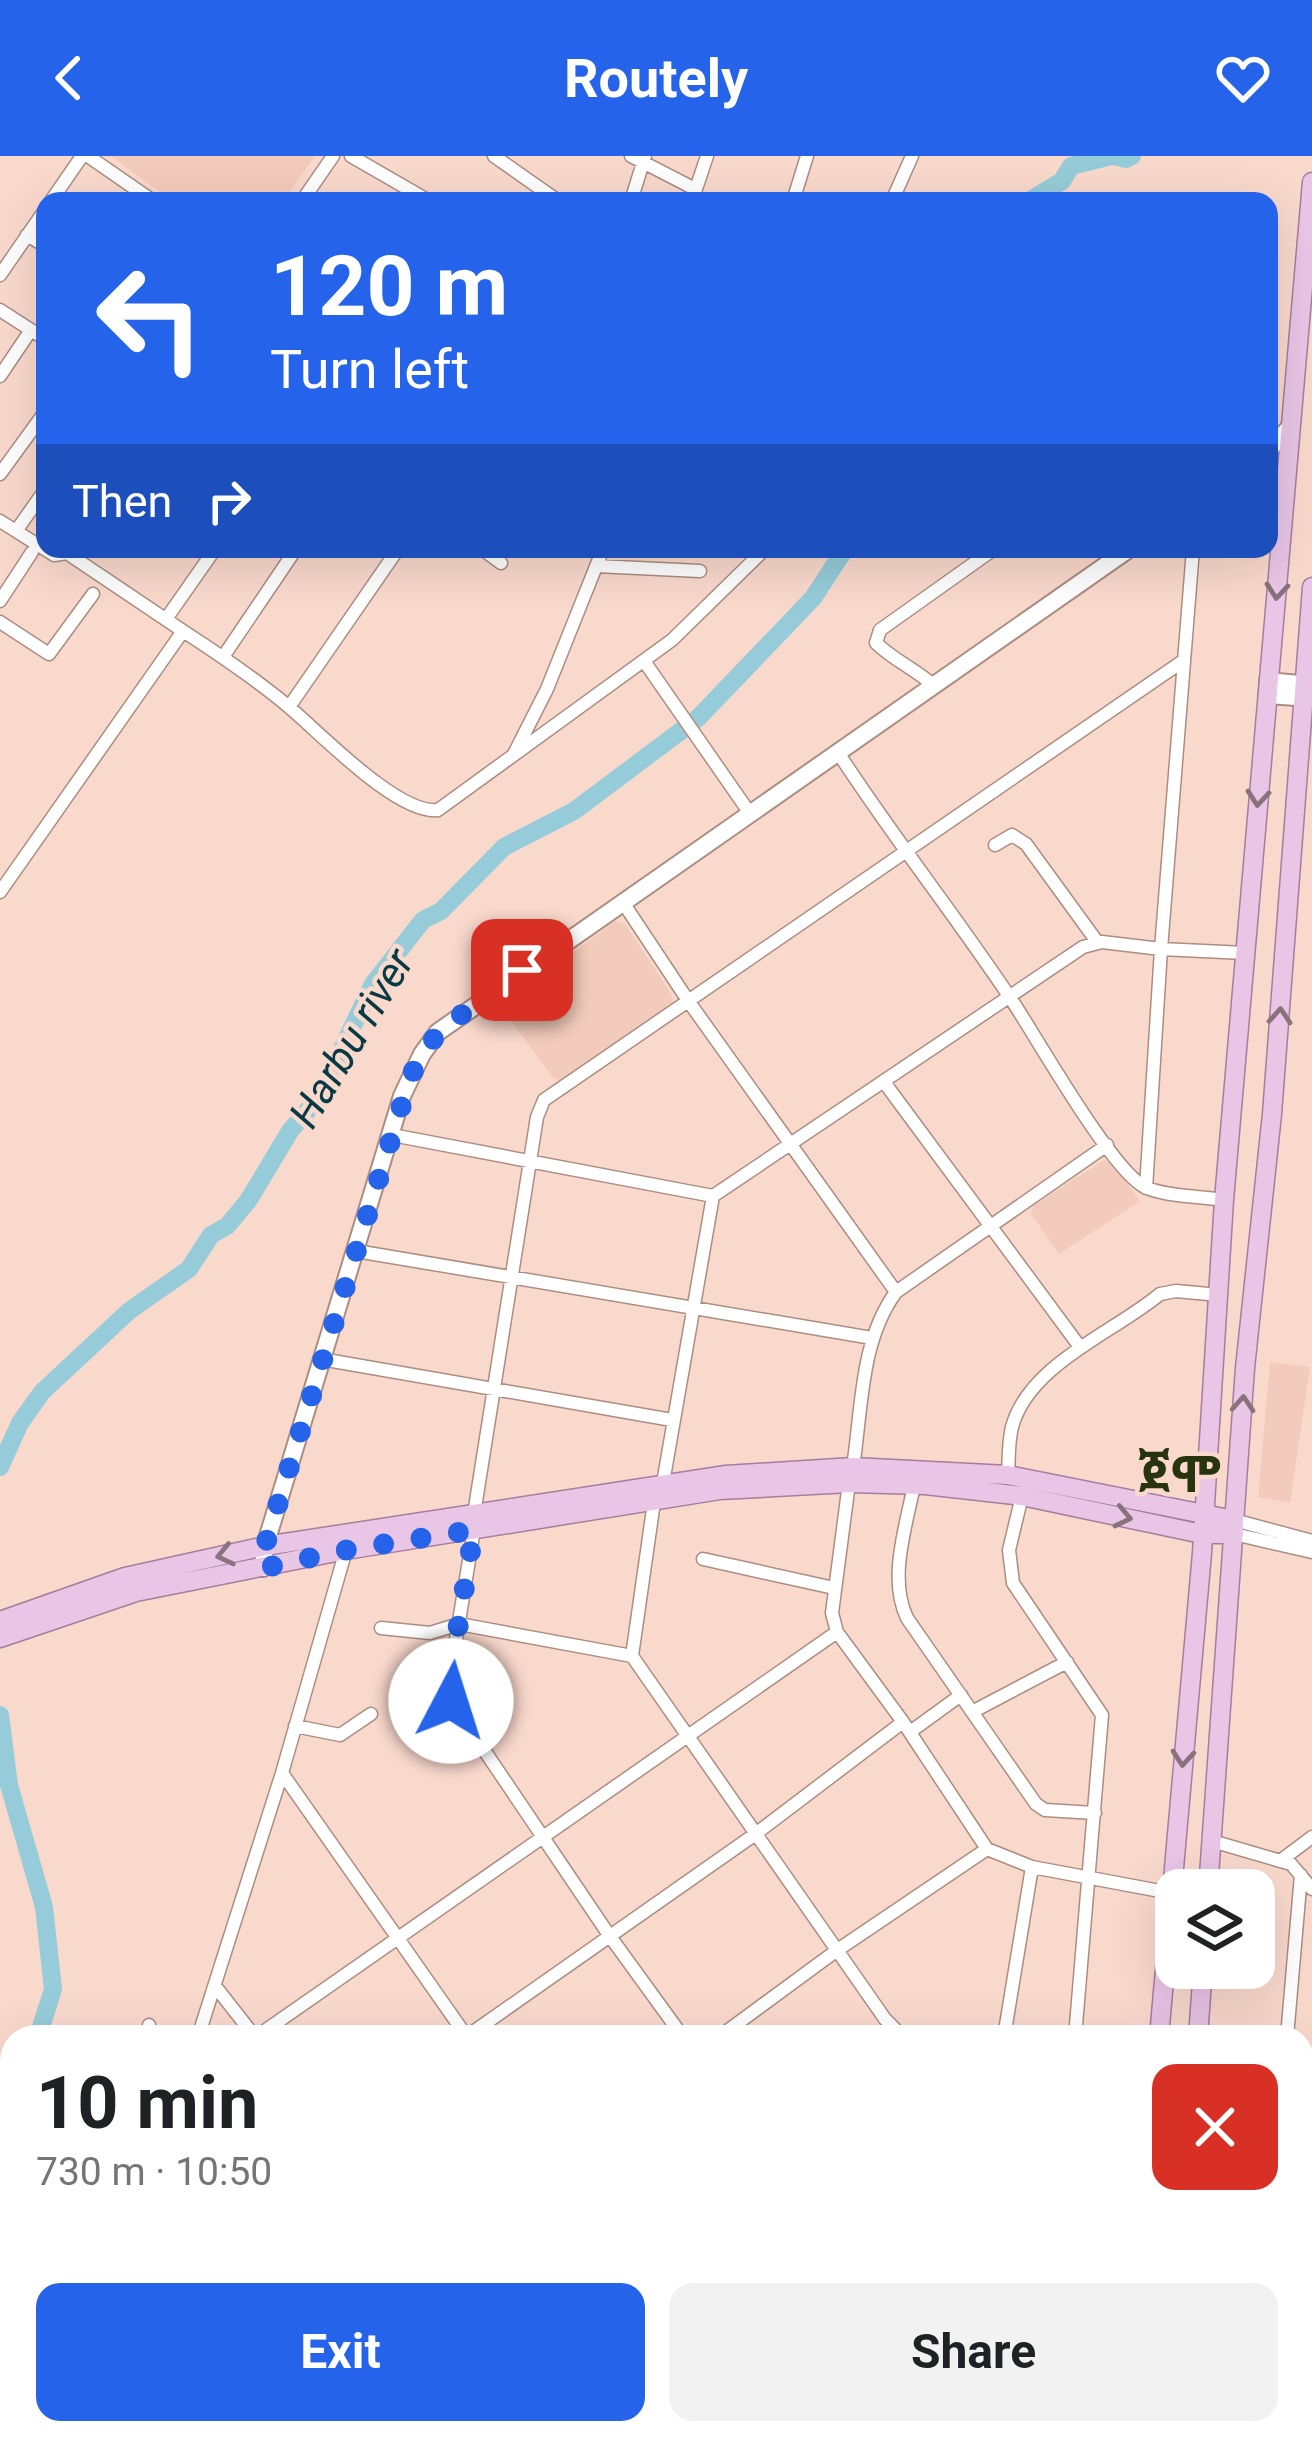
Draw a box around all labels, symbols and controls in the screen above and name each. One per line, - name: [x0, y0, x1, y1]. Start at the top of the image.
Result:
- icon: back: [36, 45, 102, 111]
- icon: heart: [1210, 45, 1276, 111]
- text: Routely: [564, 47, 748, 110]
- text: 120 m: [270, 237, 508, 336]
- icon: left: [72, 240, 228, 396]
- text: Turn left: [270, 338, 469, 401]
- icon: right: [196, 468, 262, 534]
- text: Then: [72, 475, 172, 528]
- one-way arrow: [1265, 582, 1290, 601]
- one-way arrow: [1246, 788, 1272, 807]
- pin: [471, 919, 573, 1021]
- icon: arrive: [489, 937, 555, 1003]
- water label: Harbu river: [279, 939, 424, 1136]
- one-way arrow: [1266, 1006, 1292, 1025]
- one-way arrow: [1229, 1394, 1255, 1413]
- district label: ጀሞ: [1139, 1445, 1221, 1504]
- one-way arrow: [1113, 1504, 1133, 1529]
- one-way arrow: [216, 1541, 236, 1566]
- position arrow: [388, 1638, 514, 1764]
- one-way arrow: [1171, 1749, 1196, 1768]
- map controls: [1155, 1869, 1275, 1989]
- button: layers: [1155, 1869, 1275, 1989]
- text: 10 min: [36, 2061, 258, 2146]
- button: close: [1152, 2064, 1278, 2190]
- text: 730 m · 10:50: [36, 2149, 272, 2195]
- button: Exit: [36, 2283, 645, 2421]
- button: Share: [669, 2283, 1278, 2421]

